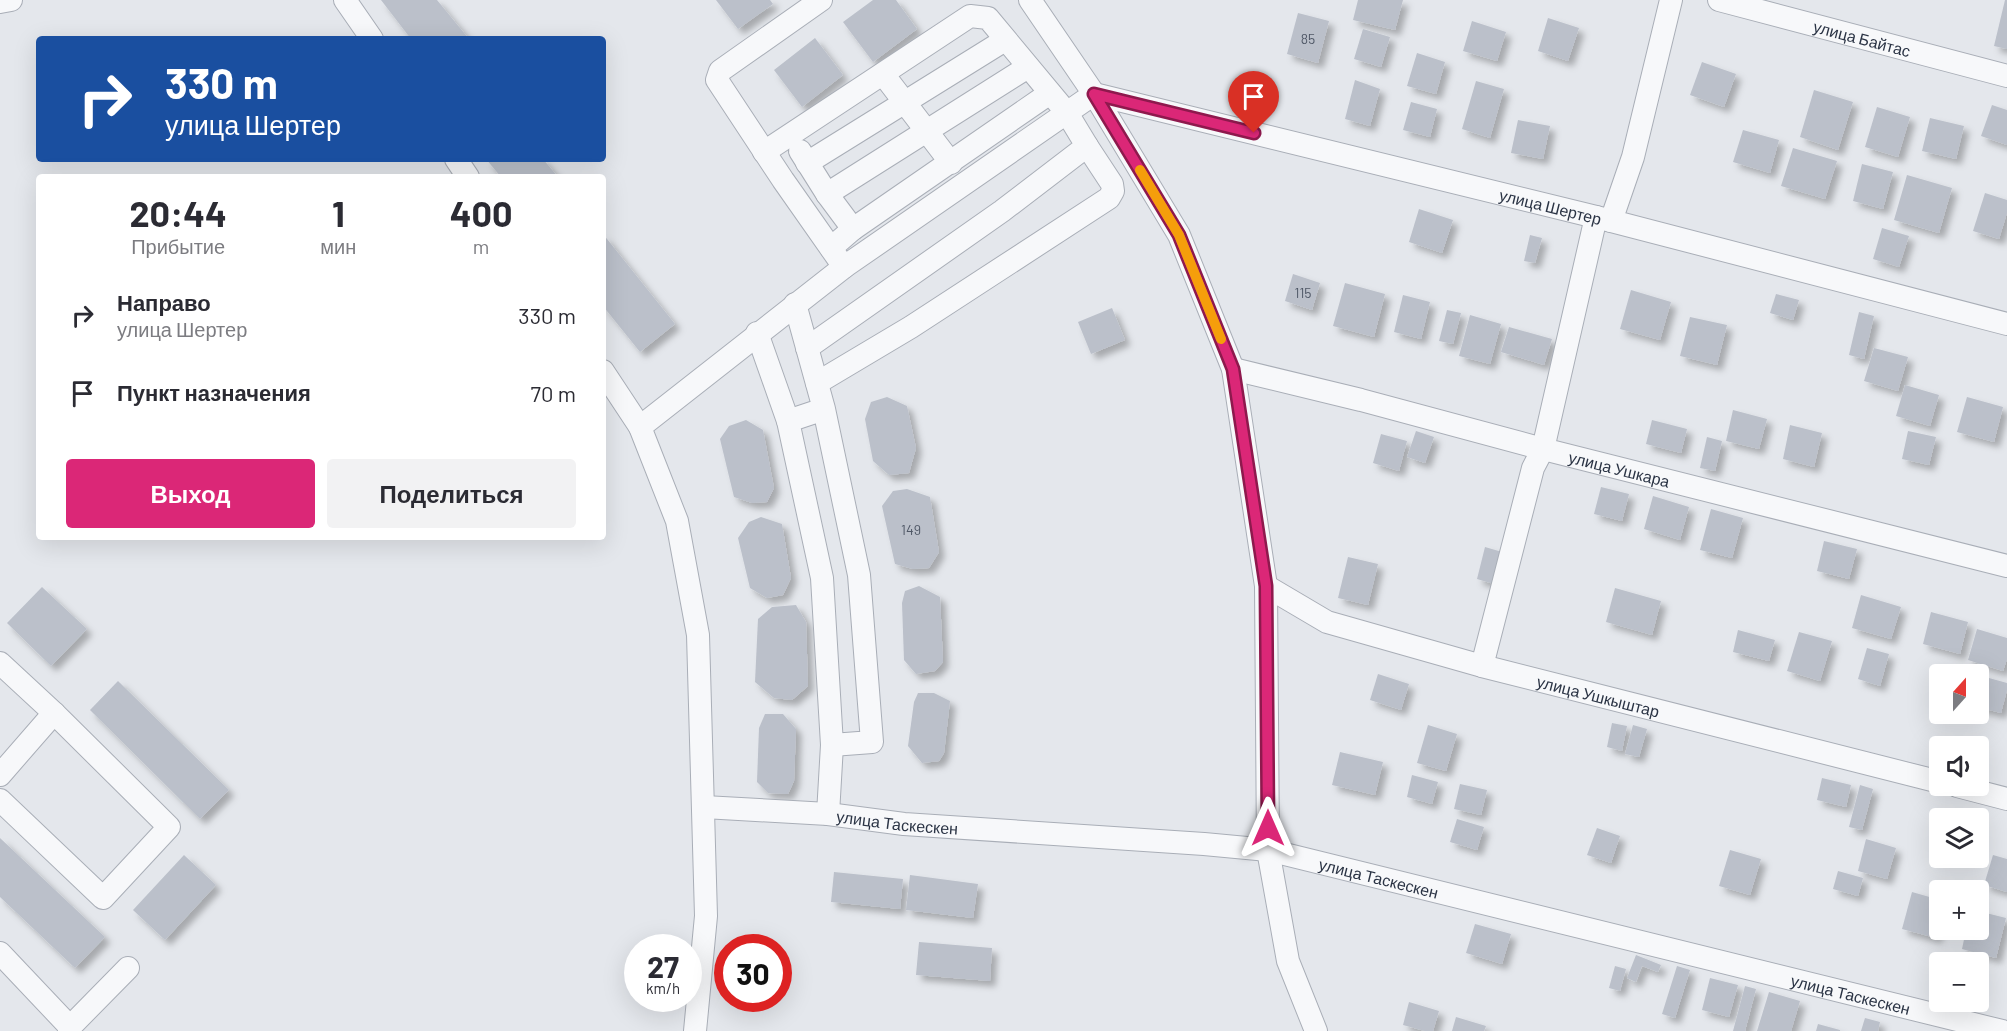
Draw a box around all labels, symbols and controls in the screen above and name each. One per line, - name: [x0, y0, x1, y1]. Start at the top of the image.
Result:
- street label: улица Байтас: [1812, 16, 1913, 60]
- house number: 85: [1301, 30, 1315, 47]
- text: 330 m: [165, 57, 278, 107]
- icon: right: [66, 60, 144, 138]
- pin: [1228, 71, 1279, 133]
- icon: arrive: [1237, 80, 1270, 113]
- text: улица Шертер: [165, 108, 341, 140]
- street label: улица Шертер: [1498, 184, 1604, 228]
- text: 20:44: [129, 191, 227, 234]
- text: 1: [332, 191, 345, 234]
- text: 400: [450, 191, 513, 234]
- text: Прибытие: [131, 234, 225, 258]
- text: мин: [320, 234, 356, 258]
- text: m: [473, 234, 489, 258]
- house number: 115: [1294, 284, 1312, 301]
- text: Направо: [117, 289, 211, 315]
- icon: right: [66, 299, 99, 332]
- text: 330 m: [518, 302, 576, 328]
- text: улица Шертер: [117, 317, 247, 341]
- icon: arrive: [66, 377, 99, 410]
- text: Пункт назначения: [117, 379, 311, 405]
- text: 70 m: [531, 380, 576, 406]
- street label: улица Ушкара: [1567, 446, 1672, 490]
- button: Выход: [66, 459, 315, 528]
- button: Поделиться: [327, 459, 576, 528]
- house number: 149: [901, 521, 921, 538]
- north arrow: [1929, 664, 1989, 724]
- map controls: [1929, 664, 1989, 1012]
- street label: улица Ушкыштар: [1535, 671, 1662, 720]
- button: sound: [1929, 736, 1989, 796]
- position arrow: [1236, 796, 1300, 860]
- street label: улица Таскескен: [835, 806, 959, 837]
- button: layers: [1929, 808, 1989, 868]
- street label: улица Таскескен: [1317, 853, 1440, 901]
- button: +: [1929, 880, 1989, 940]
- speed limit sign: 30: [714, 934, 792, 1012]
- text: 27: [647, 948, 679, 984]
- button: −: [1929, 952, 1989, 1012]
- street label: улица Таскескен: [1789, 970, 1912, 1018]
- text: km/h: [646, 979, 680, 997]

